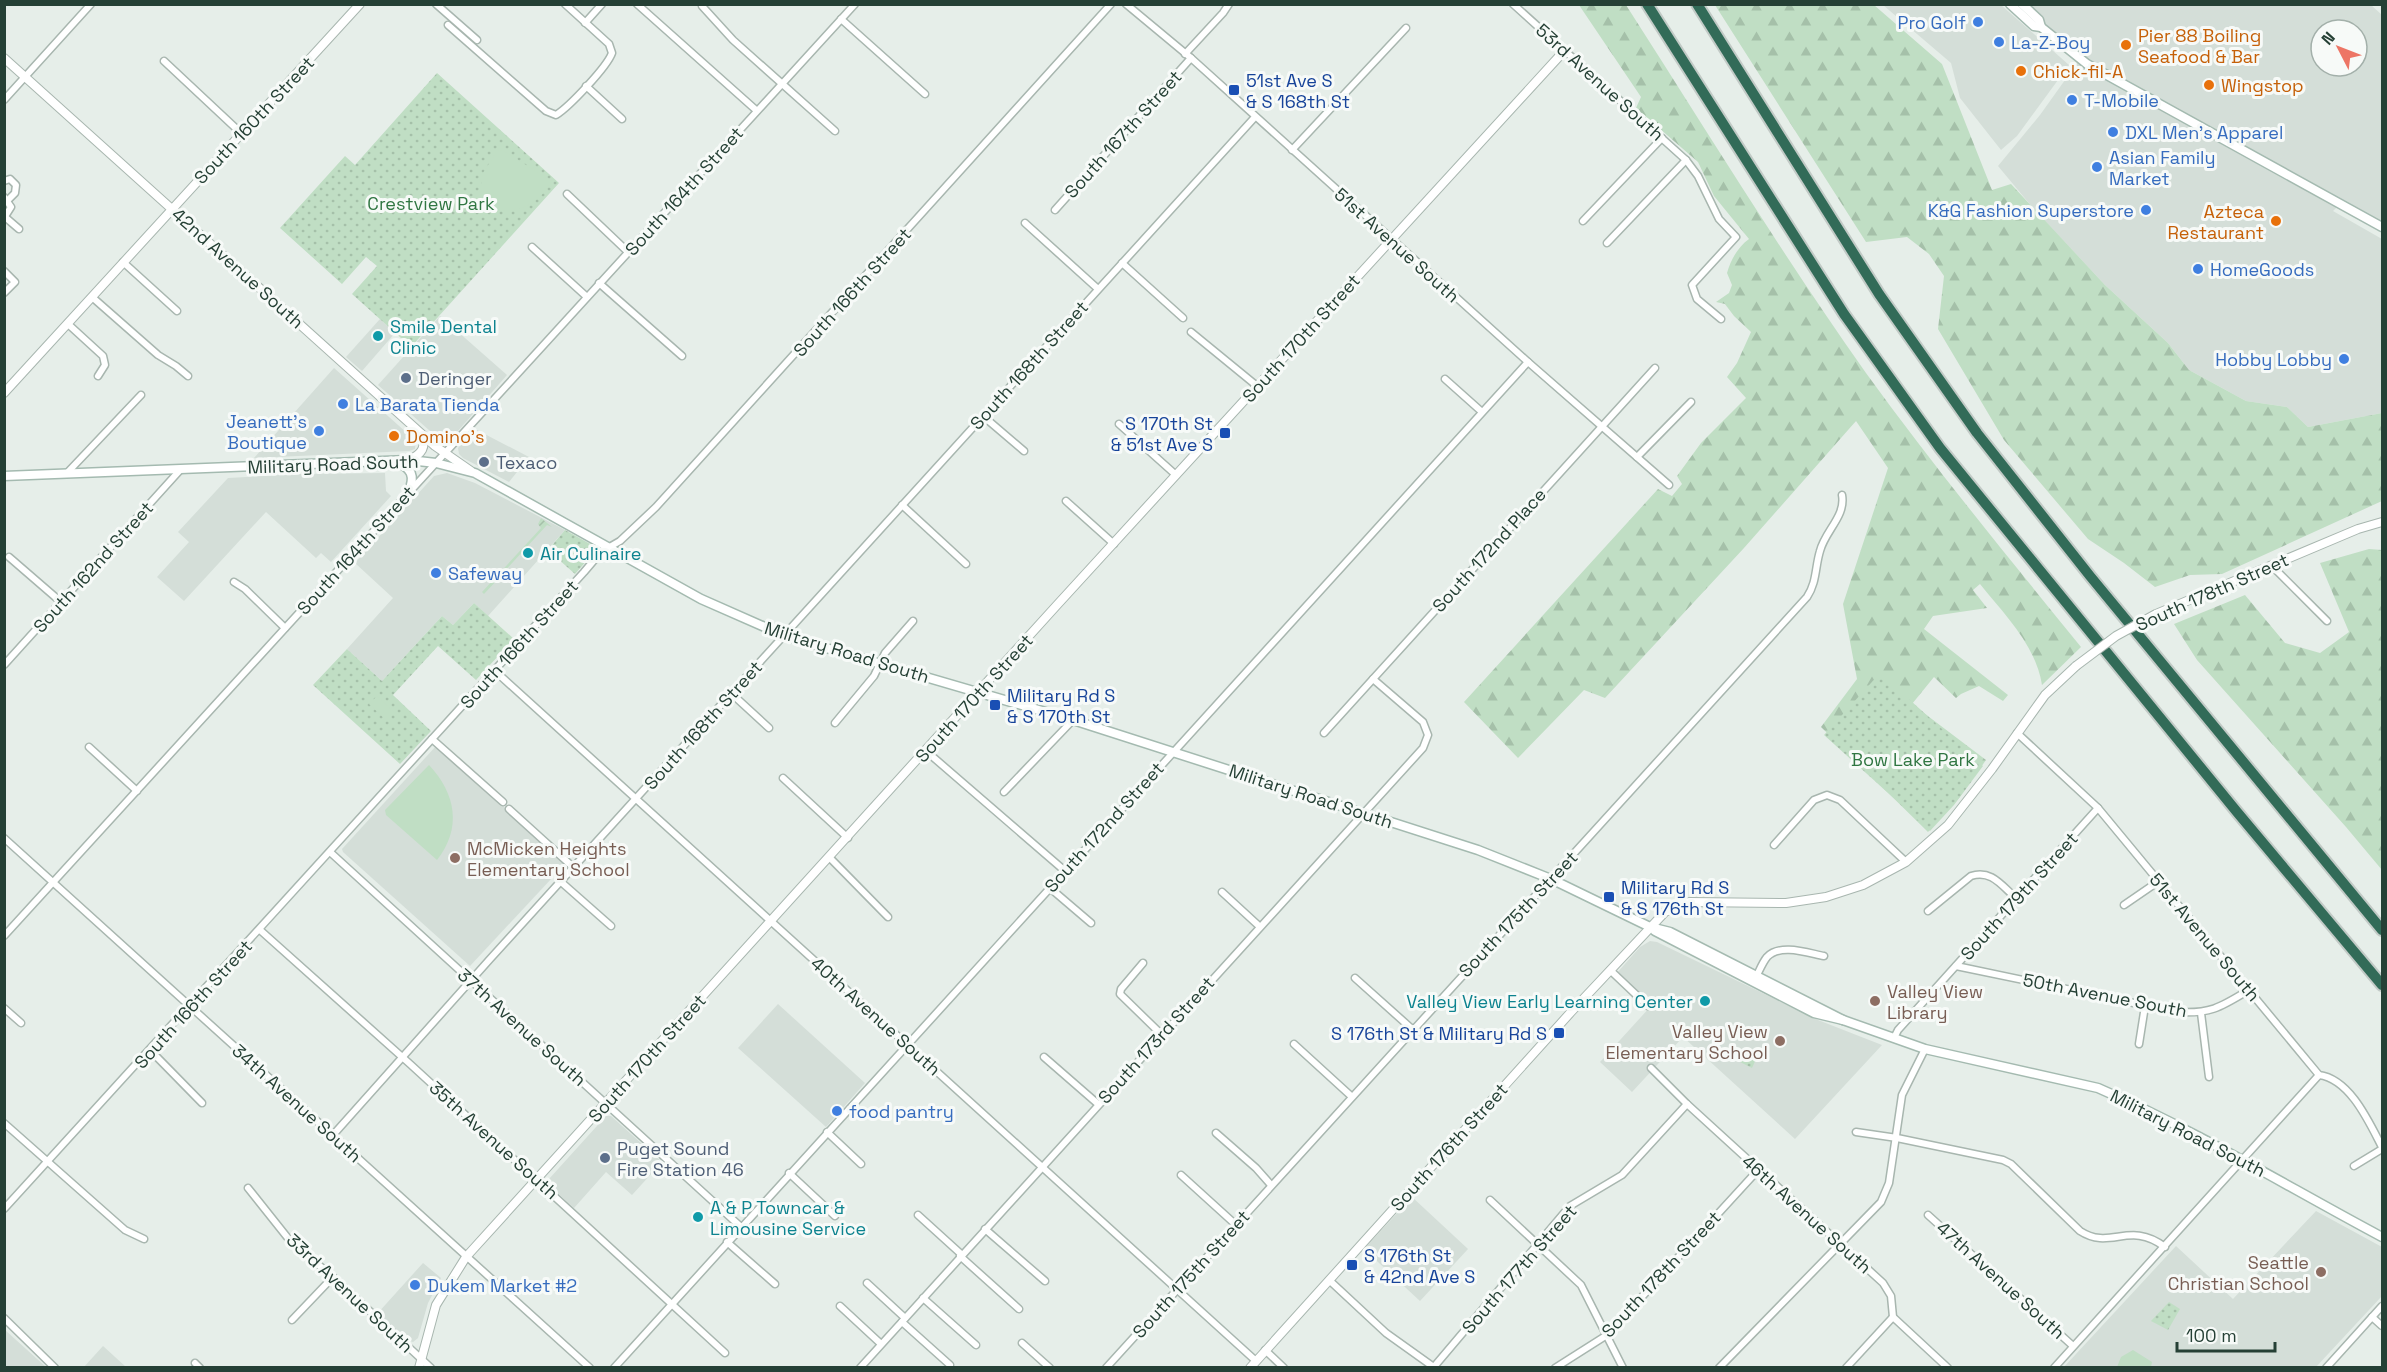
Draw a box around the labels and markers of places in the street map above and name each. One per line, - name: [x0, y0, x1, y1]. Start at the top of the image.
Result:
- place label: Pro Golf: [1898, 11, 1966, 34]
- marker: Pro Golf: [1971, 15, 1985, 29]
- place label: Pier 88 Boiling Seafood & Bar: [2138, 24, 2261, 68]
- place label: La-Z-Boy: [2011, 31, 2090, 54]
- marker: La-Z-Boy: [1992, 35, 2006, 49]
- marker: Pier 88 Boiling Seafood & Bar: [2119, 38, 2133, 52]
- place label: Chick-fil-A: [2033, 60, 2123, 83]
- marker: Chick-fil-A: [2014, 64, 2028, 78]
- place label: 51st Ave S & S 168th St: [1246, 69, 1350, 113]
- place label: Wingstop: [2221, 74, 2304, 97]
- marker: Wingstop: [2202, 78, 2216, 92]
- marker: 51st Ave S & S 168th St: [1227, 83, 1241, 97]
- place label: T-Mobile: [2084, 89, 2159, 112]
- marker: T-Mobile: [2065, 93, 2079, 107]
- place label: DXL Men's Apparel: [2125, 121, 2283, 144]
- marker: DXL Men's Apparel: [2106, 125, 2120, 139]
- place label: Asian Family Market: [2109, 146, 2216, 190]
- marker: Asian Family Market: [2090, 160, 2104, 174]
- place label: K&G Fashion Superstore: [1928, 199, 2134, 222]
- place label: Azteca Restaurant: [2167, 200, 2264, 244]
- marker: K&G Fashion Superstore: [2139, 203, 2153, 217]
- marker: Azteca Restaurant: [2269, 214, 2283, 228]
- place label: HomeGoods: [2210, 258, 2314, 281]
- marker: HomeGoods: [2191, 262, 2205, 276]
- place label: Smile Dental Clinic: [390, 315, 497, 359]
- marker: Smile Dental Clinic: [371, 329, 385, 343]
- place label: Hobby Lobby: [2215, 348, 2332, 371]
- marker: Hobby Lobby: [2337, 352, 2351, 366]
- place label: Deringer: [418, 367, 492, 390]
- marker: Deringer: [399, 371, 413, 385]
- place label: La Barata Tienda: [355, 393, 500, 416]
- marker: La Barata Tienda: [336, 397, 350, 411]
- place label: Jeanett's Boutique: [226, 410, 307, 454]
- place label: S 170th St & 51st Ave S: [1111, 412, 1213, 456]
- marker: Jeanett's Boutique: [312, 424, 326, 438]
- place label: Domino's: [406, 425, 484, 448]
- marker: S 170th St & 51st Ave S: [1218, 426, 1232, 440]
- marker: Domino's: [387, 429, 401, 443]
- place label: Texaco: [496, 451, 557, 474]
- marker: Texaco: [477, 455, 491, 469]
- place label: Air Culinaire: [540, 542, 641, 565]
- marker: Air Culinaire: [521, 546, 535, 560]
- place label: Safeway: [448, 562, 522, 585]
- marker: Safeway: [429, 566, 443, 580]
- place label: Military Rd S & S 170th St: [1007, 684, 1115, 728]
- marker: Military Rd S & S 170th St: [988, 698, 1002, 712]
- place label: McMicken Heights Elementary School: [467, 837, 630, 881]
- marker: McMicken Heights Elementary School: [448, 851, 462, 865]
- place label: Military Rd S & S 176th St: [1621, 876, 1729, 920]
- marker: Military Rd S & S 176th St: [1602, 890, 1616, 904]
- place label: Valley View Library: [1887, 980, 1983, 1024]
- place label: Valley View Early Learning Center: [1406, 990, 1693, 1013]
- marker: Valley View Early Learning Center: [1698, 994, 1712, 1008]
- marker: Valley View Library: [1868, 994, 1882, 1008]
- place label: Valley View Elementary School: [1605, 1020, 1768, 1064]
- place label: S 176th St & Military Rd S: [1331, 1022, 1547, 1045]
- marker: S 176th St & Military Rd S: [1552, 1026, 1566, 1040]
- marker: Valley View Elementary School: [1773, 1034, 1787, 1048]
- place label: food pantry: [849, 1100, 954, 1123]
- marker: food pantry: [830, 1104, 844, 1118]
- place label: Puget Sound Fire Station 46: [617, 1137, 744, 1181]
- marker: Puget Sound Fire Station 46: [598, 1151, 612, 1165]
- place label: A & P Towncar & Limousine Service: [710, 1196, 866, 1240]
- marker: A & P Towncar & Limousine Service: [691, 1210, 705, 1224]
- place label: S 176th St & 42nd Ave S: [1364, 1244, 1475, 1288]
- place label: Seattle Christian School: [2168, 1251, 2309, 1295]
- marker: S 176th St & 42nd Ave S: [1345, 1258, 1359, 1272]
- marker: Seattle Christian School: [2314, 1265, 2328, 1279]
- place label: Dukem Market #2: [427, 1274, 577, 1297]
- marker: Dukem Market #2: [408, 1278, 422, 1292]

